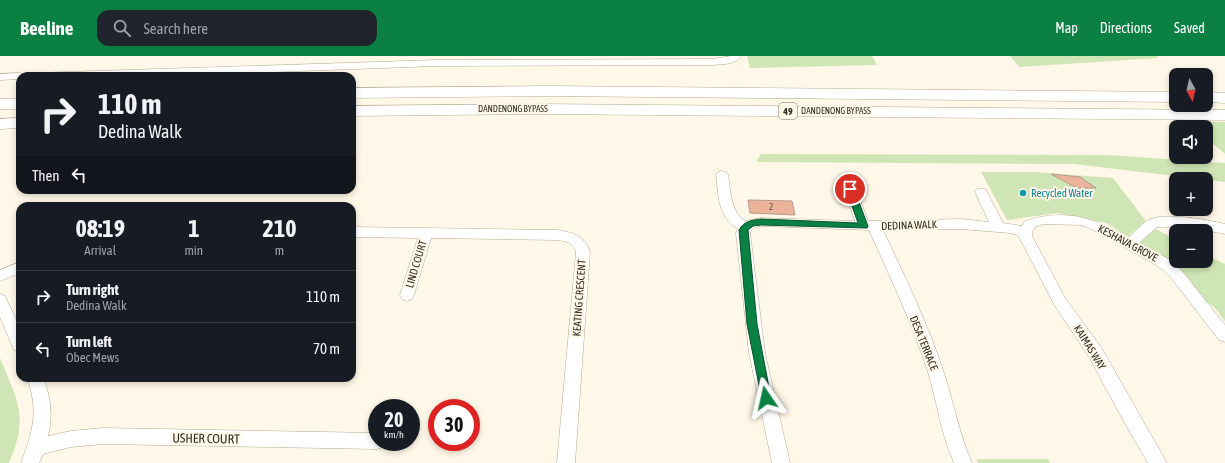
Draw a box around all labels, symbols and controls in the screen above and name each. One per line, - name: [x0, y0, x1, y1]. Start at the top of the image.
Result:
- search box: [97, 10, 377, 46]
- text: Beeline: [20, 17, 73, 39]
- icon: search: [111, 17, 133, 39]
- text: Search here: [143, 20, 208, 37]
- text: Map: [1055, 20, 1078, 36]
- text: Directions: [1100, 20, 1152, 36]
- text: Saved: [1174, 20, 1205, 36]
- north arrow: [1169, 68, 1213, 112]
- map controls: [1169, 68, 1213, 268]
- icon: right: [32, 88, 84, 140]
- text: 110 m: [98, 88, 161, 120]
- road number: 49: [779, 103, 797, 119]
- street label: DANDENONG BYPASS: [478, 104, 548, 114]
- street label: DANDENONG BYPASS: [801, 106, 871, 116]
- button: sound: [1169, 120, 1213, 164]
- text: Dedina Walk: [98, 121, 182, 142]
- icon: left: [68, 164, 90, 186]
- text: Then: [32, 167, 60, 184]
- pin: [833, 172, 867, 206]
- button: +: [1169, 172, 1213, 216]
- icon: arrive: [839, 178, 861, 200]
- place label: Recycled Water: [1031, 187, 1093, 199]
- marker: Recycled Water: [1018, 188, 1028, 198]
- house number: 2: [769, 202, 773, 212]
- text: 08:19: [76, 215, 125, 242]
- text: 1: [188, 215, 199, 242]
- text: 210: [263, 215, 296, 242]
- street label: DEDINA WALK: [881, 218, 938, 232]
- street label: KESHAVA GROVE: [1096, 222, 1160, 264]
- button: −: [1169, 224, 1213, 268]
- street label: LIND COURT: [403, 239, 429, 289]
- text: Arrival: [84, 243, 116, 258]
- text: min: [184, 243, 203, 258]
- text: m: [275, 243, 284, 258]
- street label: KEATING CRESCENT: [570, 259, 588, 337]
- text: Turn right: [66, 281, 119, 298]
- icon: right: [32, 286, 54, 308]
- text: 110 m: [306, 288, 340, 305]
- text: Dedina Walk: [66, 298, 127, 313]
- street label: DESA TERRACE: [908, 314, 941, 372]
- street label: KAIMAS WAY: [1072, 323, 1108, 371]
- text: Turn left: [66, 333, 112, 350]
- icon: left: [32, 338, 54, 360]
- text: 70 m: [313, 340, 340, 357]
- text: Obec Mews: [66, 350, 119, 365]
- position arrow: [745, 377, 787, 419]
- speed limit sign: 30: [428, 399, 480, 451]
- text: 20: [385, 408, 403, 431]
- text: km/h: [384, 429, 404, 440]
- street label: USHER COURT: [172, 430, 240, 447]

